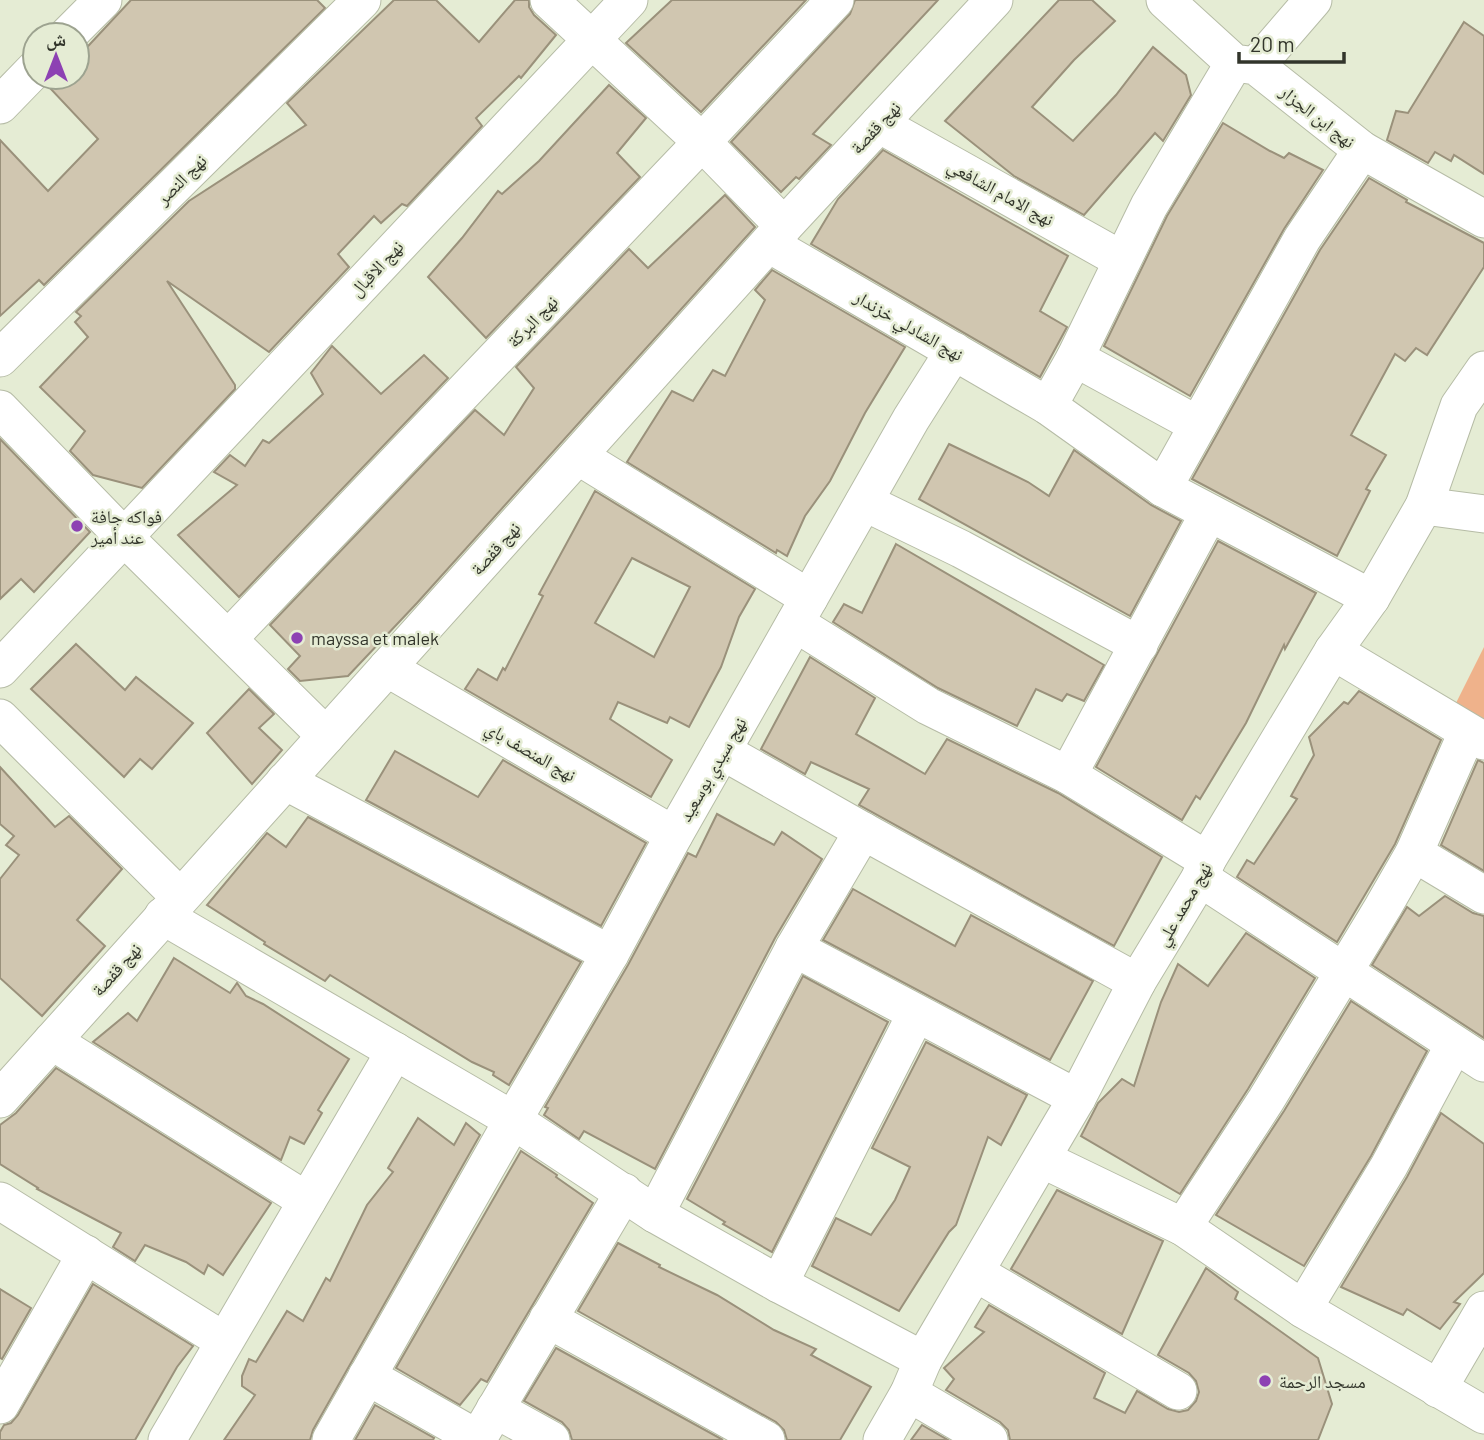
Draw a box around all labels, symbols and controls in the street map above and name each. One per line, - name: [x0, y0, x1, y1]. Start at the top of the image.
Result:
- north arrow: [21, 21, 91, 91]
- scale bar: [1239, 21, 1344, 65]
- text: ش: [46, 27, 66, 51]
- text: 20 m: [1250, 31, 1295, 56]
- street label: نهج ابن الجزار: [1274, 79, 1360, 154]
- street label: نهج قفصة: [845, 96, 906, 159]
- street label: نهج النصر: [151, 149, 212, 211]
- street label: نهج الامام الشافعي: [942, 154, 1058, 234]
- street label: نهج الاقبال: [344, 235, 409, 302]
- street label: نهج الشادلي خزندار: [847, 284, 968, 369]
- street label: نهج البركة: [502, 290, 563, 353]
- place label: فواكه جافة عند أمير: [90, 505, 162, 548]
- street label: نهج قفصة: [465, 517, 526, 581]
- marker: فواكه جافة عند أمير: [69, 518, 85, 534]
- place label: mayssa et malek: [311, 627, 439, 649]
- marker: mayssa et malek: [289, 630, 305, 646]
- street label: نهج سيدي بوسعيد: [673, 713, 755, 827]
- street label: نهج المنصف باي: [479, 716, 580, 790]
- street label: نهج محمد علي: [1150, 858, 1220, 952]
- street label: نهج قفصة: [86, 938, 147, 1002]
- place label: مسجد الرحمة: [1279, 1370, 1366, 1392]
- marker: مسجد الرحمة: [1257, 1373, 1273, 1389]

